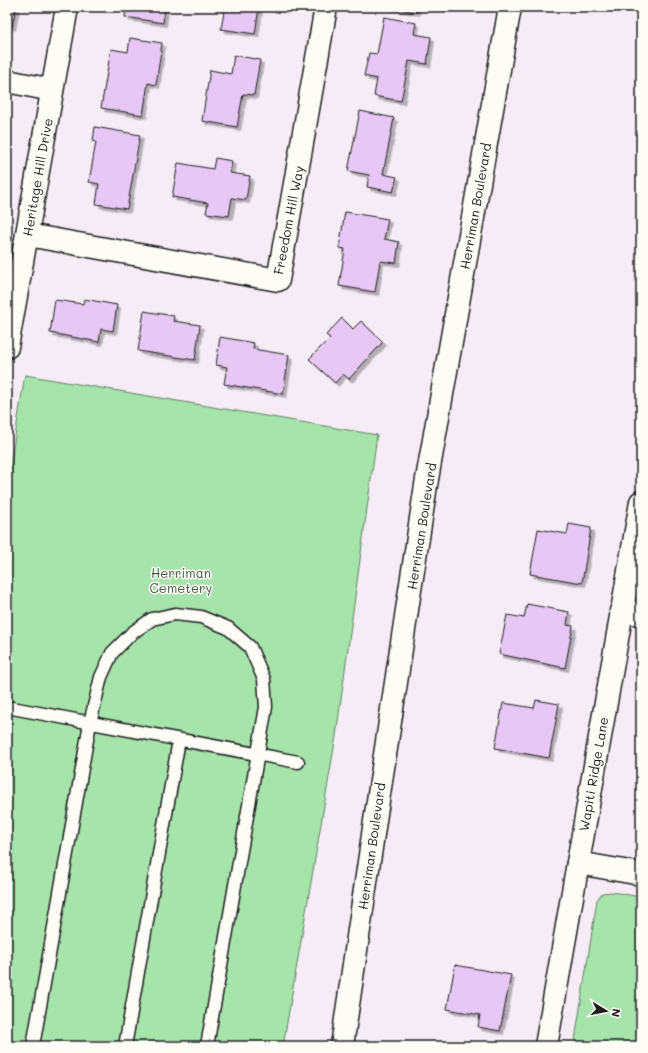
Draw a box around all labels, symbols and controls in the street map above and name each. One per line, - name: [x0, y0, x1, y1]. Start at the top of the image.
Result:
- street label: Heritage Hill Drive: [18, 117, 56, 237]
- street label: Herriman Boulevard: [456, 141, 494, 271]
- street label: Freedom Hill Way: [269, 164, 307, 276]
- street label: Herriman Boulevard: [403, 461, 439, 591]
- park label: Herriman Cemetery: [150, 564, 213, 596]
- street label: Wapiti Ridge Lane: [575, 715, 611, 833]
- street label: Herriman Boulevard: [354, 781, 388, 911]
- north arrow: [586, 991, 626, 1031]
- text: N: [608, 1007, 624, 1018]

